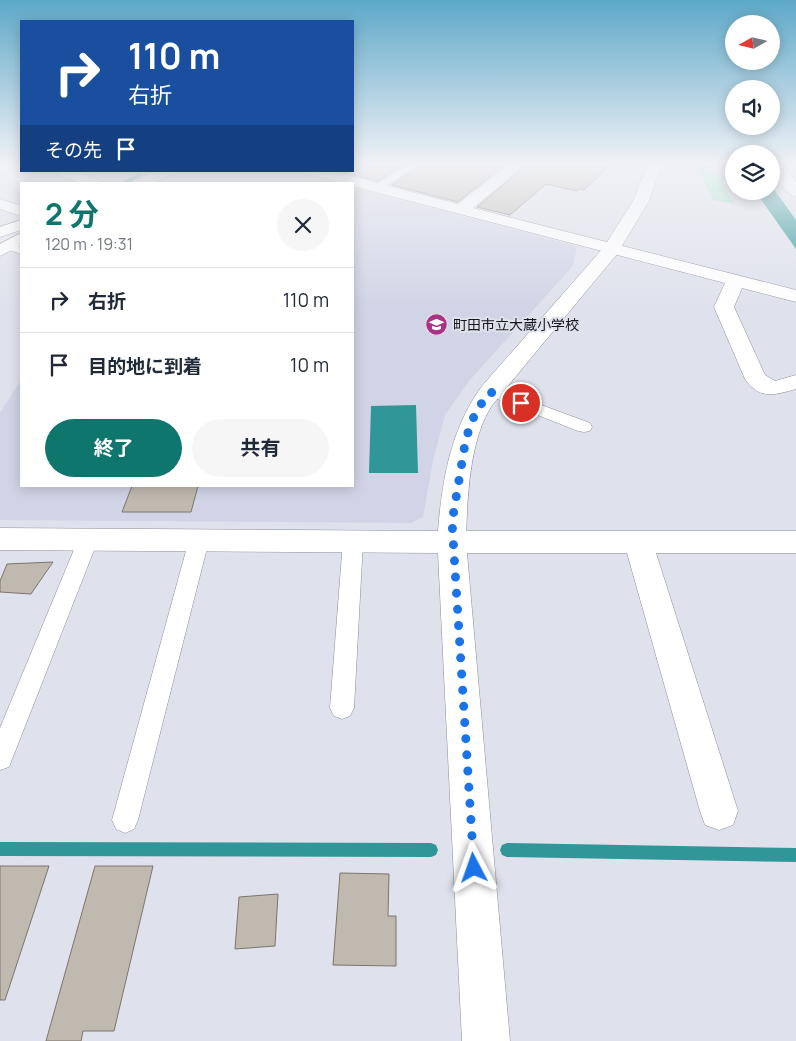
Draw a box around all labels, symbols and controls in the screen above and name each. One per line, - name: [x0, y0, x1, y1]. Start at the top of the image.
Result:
- north arrow: [725, 15, 780, 70]
- map controls: [725, 15, 780, 200]
- text: 110 m: [128, 32, 220, 80]
- icon: right: [45, 40, 110, 105]
- text: 右折: [128, 80, 172, 110]
- button: sound: [725, 80, 780, 135]
- icon: arrive: [112, 135, 140, 163]
- text: その先: [45, 137, 102, 163]
- button: layers: [725, 145, 780, 200]
- text: 2 分: [45, 193, 99, 234]
- button: close: [277, 199, 329, 251]
- text: 120 m · 19:31: [45, 233, 133, 255]
- icon: right: [45, 286, 73, 314]
- text: 110 m: [283, 287, 329, 313]
- text: 右折: [88, 288, 126, 314]
- school or university icon: 町田市立大蔵小学校: [425, 312, 449, 336]
- place label: 町田市立大蔵小学校: [453, 315, 579, 334]
- icon: arrive: [45, 351, 73, 379]
- text: 10 m: [290, 352, 329, 378]
- text: 目的地に到着: [88, 353, 202, 379]
- pin: [500, 382, 542, 424]
- icon: arrive: [507, 389, 535, 417]
- button: 終了: [45, 419, 182, 477]
- button: 共有: [192, 419, 329, 477]
- position arrow: [447, 841, 499, 893]

